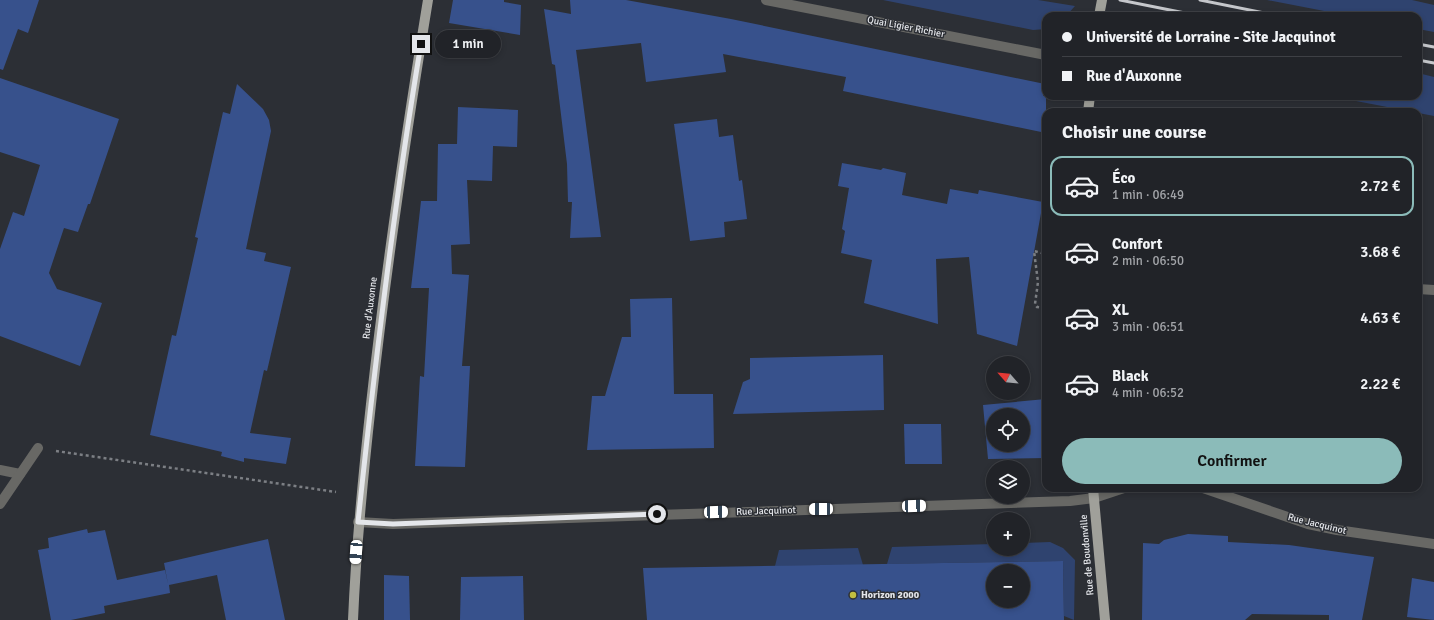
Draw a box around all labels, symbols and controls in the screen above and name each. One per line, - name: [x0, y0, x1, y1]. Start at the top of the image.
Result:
- street label: Quai Ligier Richier: [866, 14, 946, 40]
- text: Université de Lorraine - Site Jacquinot: [1086, 28, 1336, 46]
- callout: 1 min: [435, 30, 501, 58]
- route end: [412, 35, 430, 53]
- text: 1 min: [452, 36, 484, 52]
- text: Rue d'Auxonne: [1086, 67, 1182, 85]
- text: Choisir une course: [1062, 121, 1206, 143]
- icon: car: [1064, 168, 1100, 204]
- text: Éco: [1112, 169, 1135, 187]
- text: 2.72 €: [1360, 177, 1400, 195]
- text: 1 min · 06:49: [1112, 187, 1184, 203]
- icon: car: [1064, 234, 1100, 270]
- text: Confort: [1112, 235, 1162, 253]
- text: 3.68 €: [1360, 243, 1400, 261]
- text: 2 min · 06:50: [1112, 253, 1184, 269]
- street label: Rue d'Auxonne: [360, 276, 380, 340]
- icon: car: [1064, 300, 1100, 336]
- text: XL: [1112, 301, 1129, 319]
- text: 4.63 €: [1360, 309, 1400, 327]
- text: 3 min · 06:51: [1112, 319, 1184, 335]
- north arrow: [986, 356, 1030, 400]
- map controls: [986, 356, 1030, 608]
- icon: car: [1064, 366, 1100, 402]
- text: Black: [1112, 367, 1149, 385]
- text: 2.22 €: [1360, 375, 1400, 393]
- text: 4 min · 06:52: [1112, 385, 1184, 401]
- button: locate: [986, 408, 1030, 452]
- button: Confirmer: [1062, 438, 1402, 484]
- button: layers: [986, 460, 1030, 504]
- car: [902, 500, 926, 512]
- car: [809, 503, 833, 515]
- street label: Rue Jacquinot: [736, 504, 797, 518]
- route start: [648, 505, 666, 523]
- car: [704, 506, 728, 518]
- street label: Rue Jacquinot: [1286, 511, 1348, 537]
- button: +: [986, 512, 1030, 556]
- street label: Rue de Boudonville: [1077, 514, 1097, 596]
- car: [349, 540, 363, 564]
- button: −: [986, 564, 1030, 608]
- place label: Horizon 2000: [861, 589, 920, 601]
- marker: Horizon 2000: [848, 590, 858, 600]

